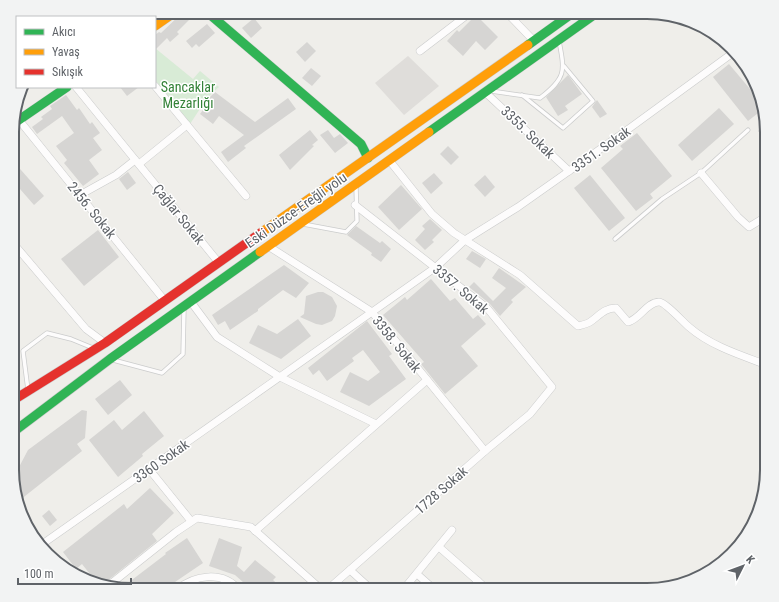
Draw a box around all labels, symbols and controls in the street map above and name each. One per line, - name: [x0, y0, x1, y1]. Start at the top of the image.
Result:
- legend: [16, 16, 156, 88]
- text: Akıcı: [52, 25, 76, 39]
- text: Yavaş: [52, 45, 80, 59]
- text: Sıkışık: [52, 65, 84, 79]
- park label: Sancaklar Mezarlığı: [161, 79, 215, 111]
- street label: 3355. Sokak: [498, 103, 559, 162]
- street label: 3351. Sokak: [568, 123, 634, 175]
- street label: Eski Düzce-Ereğli yolu: [242, 169, 350, 251]
- street label: 2456. Sokak: [64, 178, 120, 242]
- street label: Çağlar Sokak: [150, 181, 208, 248]
- street label: 3357. Sokak: [430, 261, 493, 317]
- street label: 3358. Sokak: [369, 312, 425, 376]
- street label: 3360 Sokak: [130, 436, 193, 486]
- street label: 1728 Sokak: [411, 462, 471, 517]
- north arrow: [723, 546, 763, 586]
- text: K: [743, 553, 758, 567]
- scale bar: [18, 560, 131, 586]
- text: 100 m: [24, 567, 54, 581]

